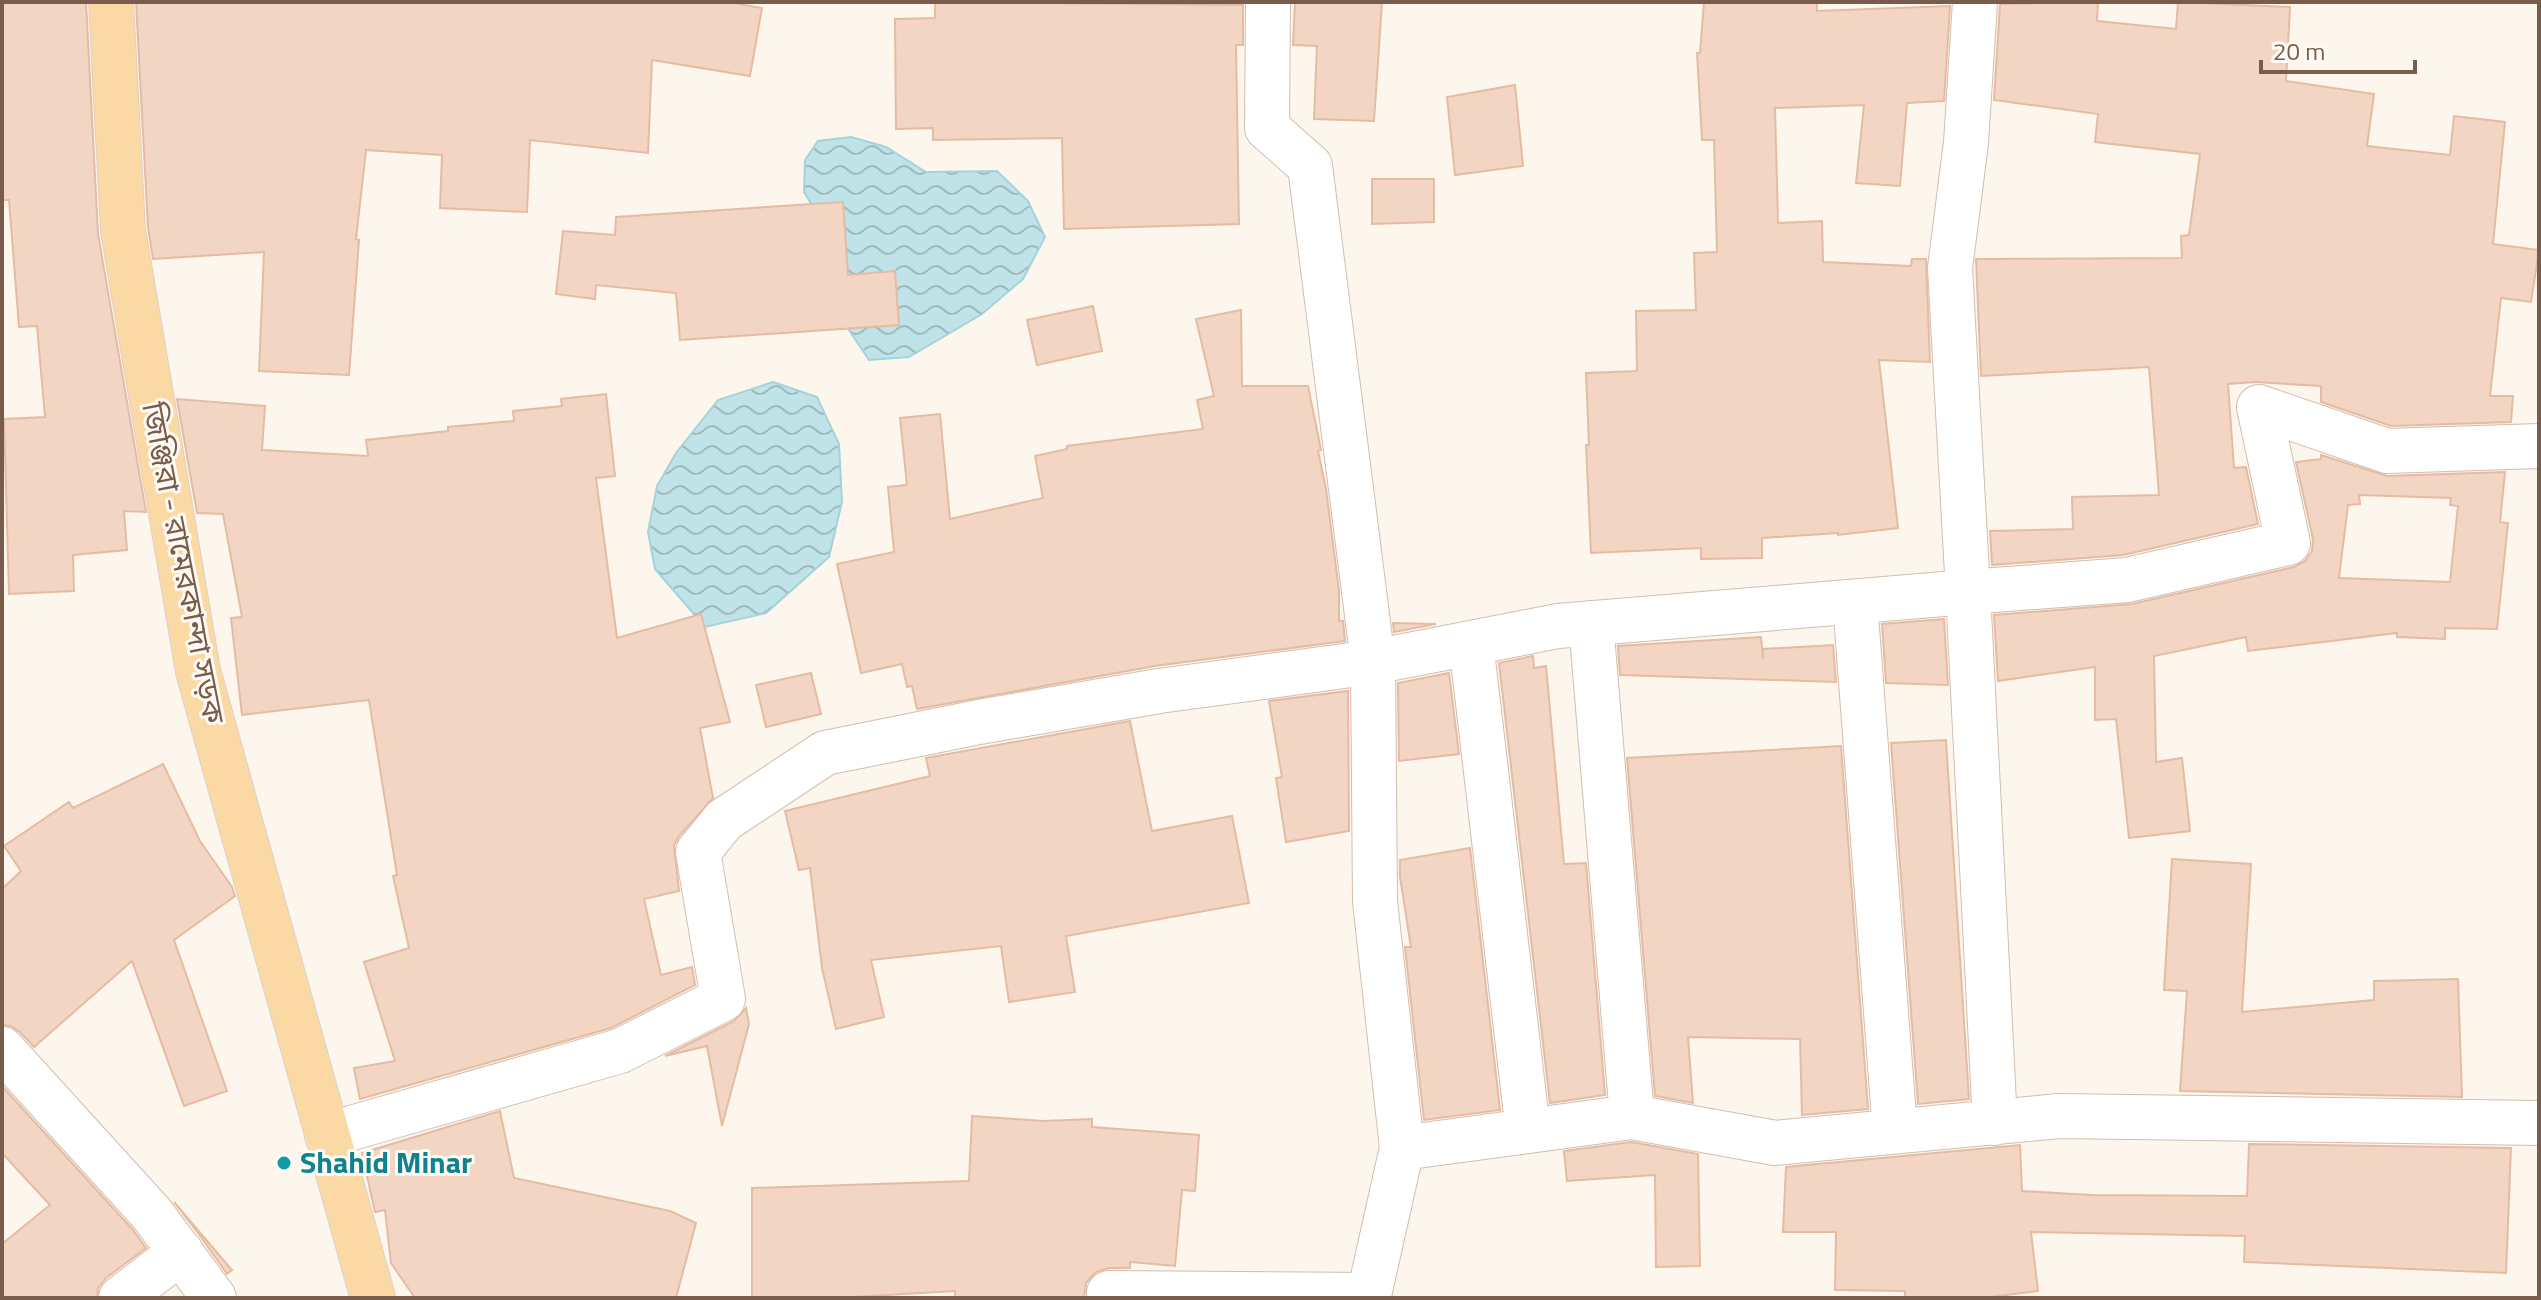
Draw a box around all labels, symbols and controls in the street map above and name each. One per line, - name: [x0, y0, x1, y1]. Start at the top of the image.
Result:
- scale bar: [2261, 24, 2415, 74]
- text: 20 m: [2273, 33, 2325, 69]
- street label: জিঞ্জিরা - রামেরকান্দা সড়ক: [130, 397, 238, 728]
- place label: Shahid Minar: [300, 1139, 472, 1185]
- marker: Shahid Minar: [275, 1154, 293, 1172]

